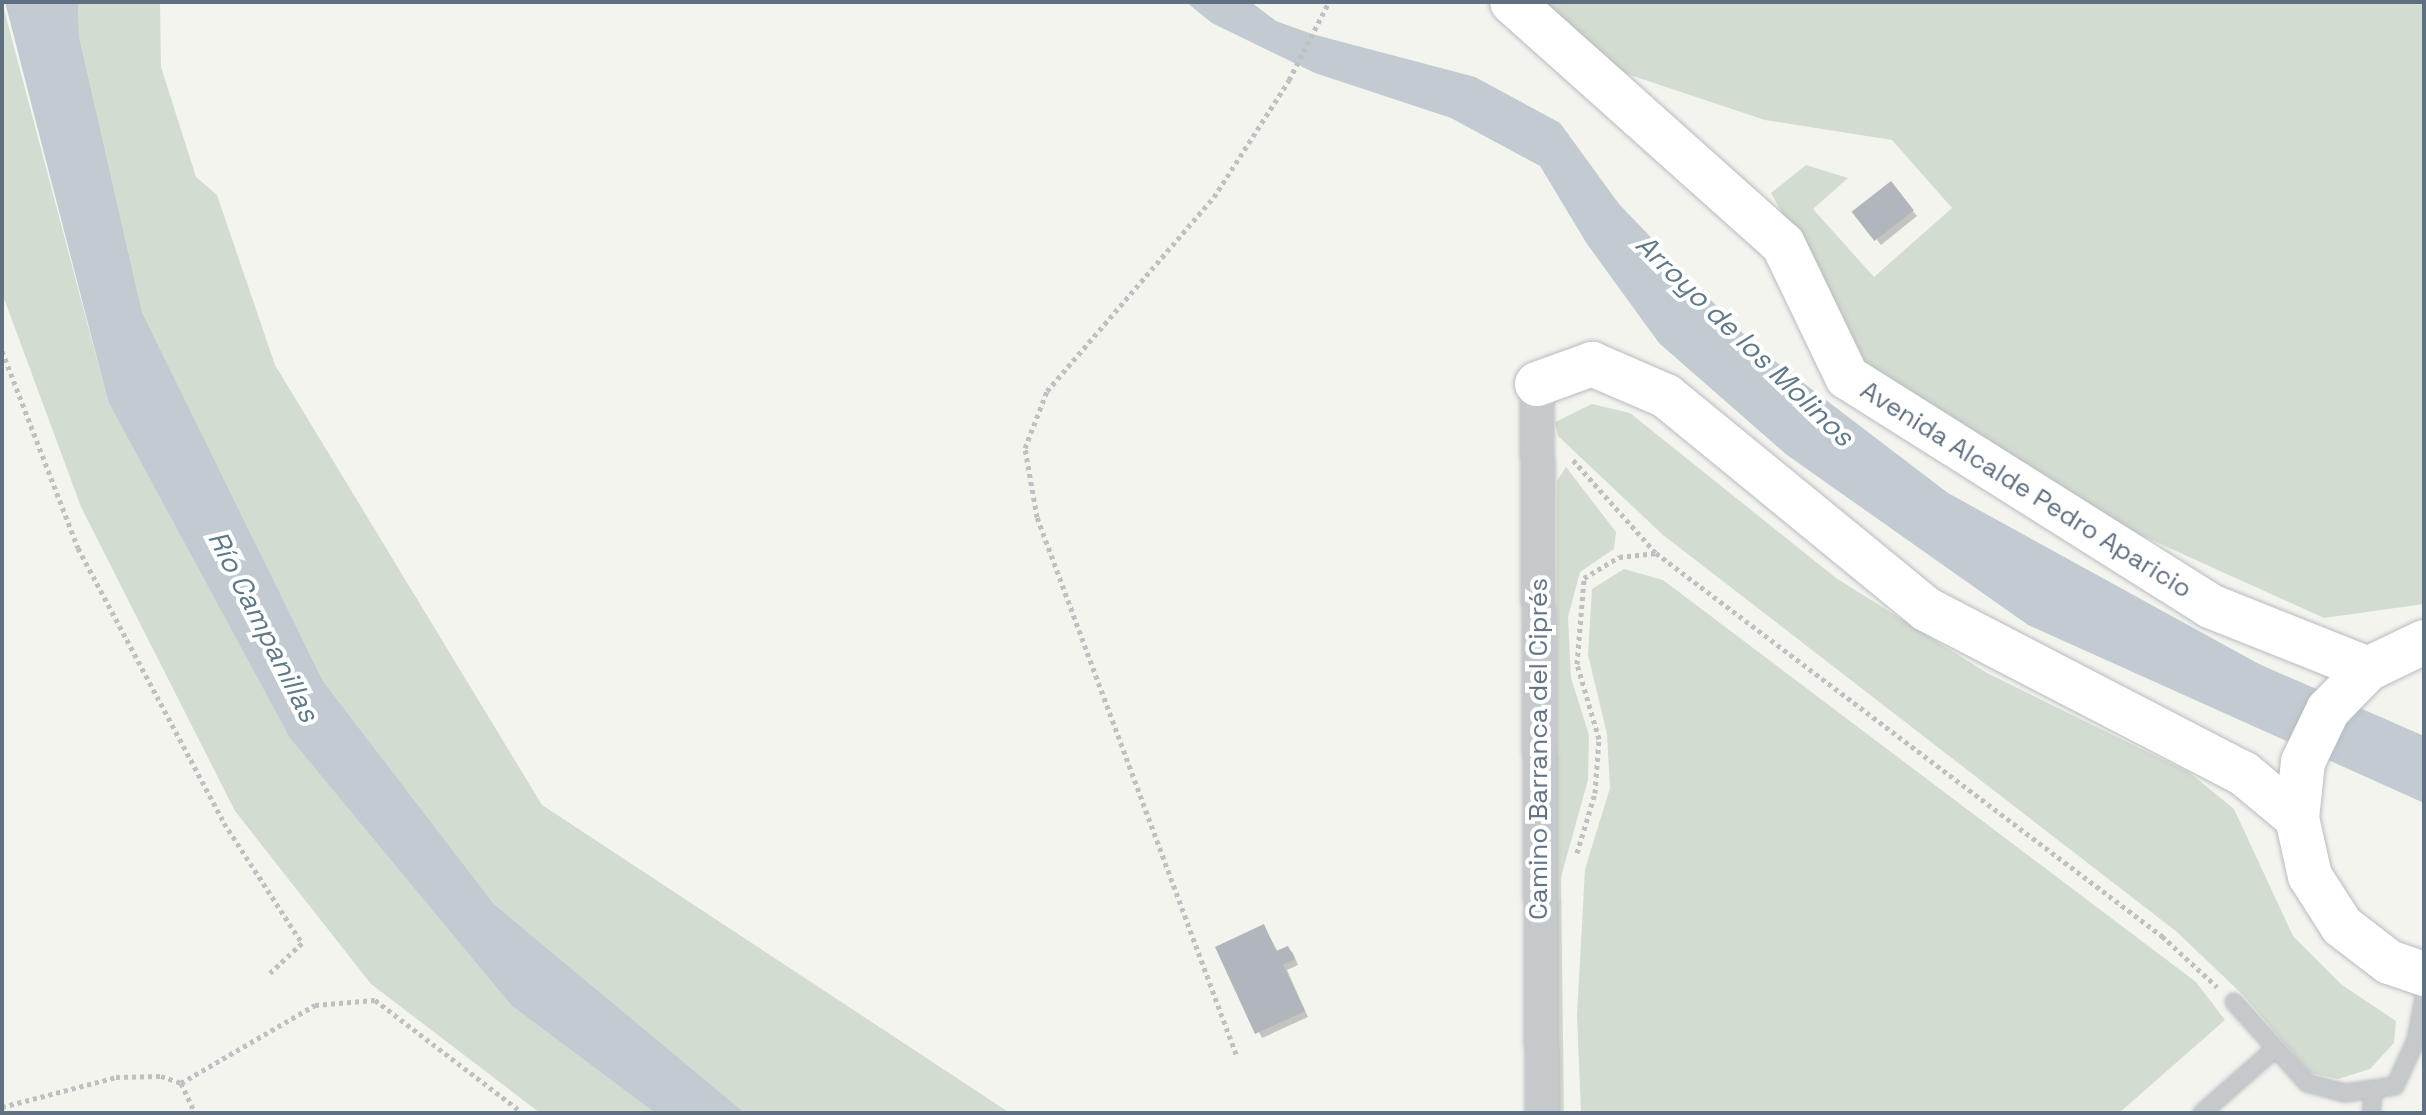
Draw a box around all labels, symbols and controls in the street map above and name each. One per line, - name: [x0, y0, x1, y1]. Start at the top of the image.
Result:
- water label: Arroyo de los Molinos: [1629, 227, 1861, 453]
- street label: Avenida Alcalde Pedro Aparicio: [1854, 375, 2198, 605]
- water label: Río Campanillas: [201, 525, 327, 727]
- street label: Camino Barranca del Ciprés: [1523, 578, 1555, 920]

